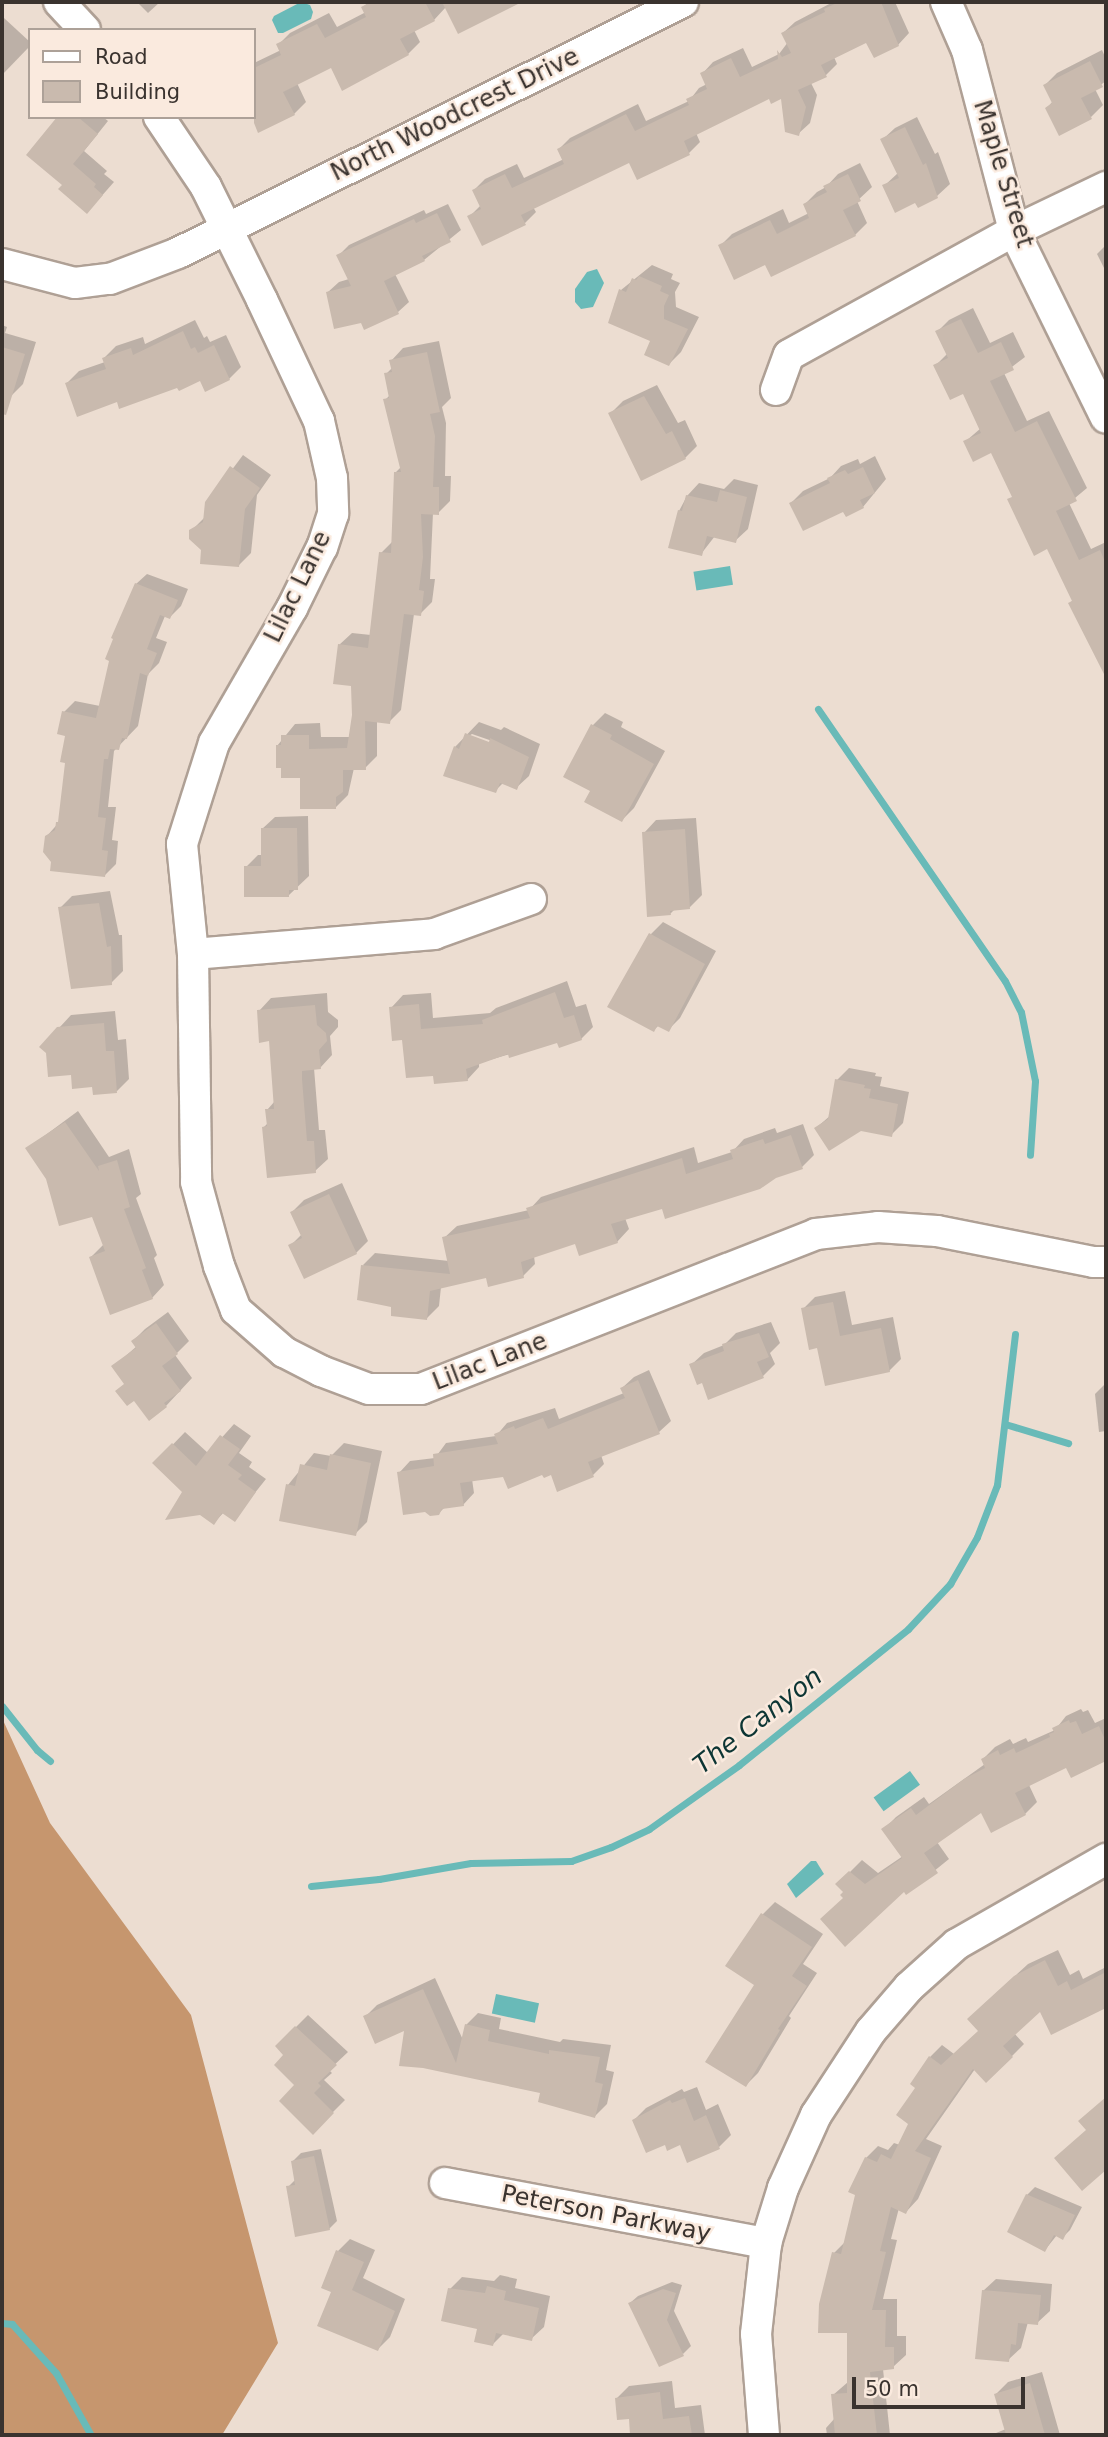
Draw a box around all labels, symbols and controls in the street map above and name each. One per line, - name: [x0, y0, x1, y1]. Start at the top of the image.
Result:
- legend: [28, 28, 256, 119]
- street label: North Woodcrest Drive: [326, 42, 584, 188]
- text: Road: [95, 45, 148, 69]
- text: Building: [95, 80, 180, 104]
- street label: Maple Street: [967, 97, 1039, 251]
- street label: Lilac Lane: [259, 527, 337, 647]
- street label: Lilac Lane: [429, 1327, 551, 1397]
- water label: The Canyon: [687, 1661, 829, 1781]
- street label: Peterson Parkway: [499, 2180, 713, 2248]
- scale bar: [856, 2364, 1029, 2408]
- text: 50 m: [865, 2377, 919, 2401]

